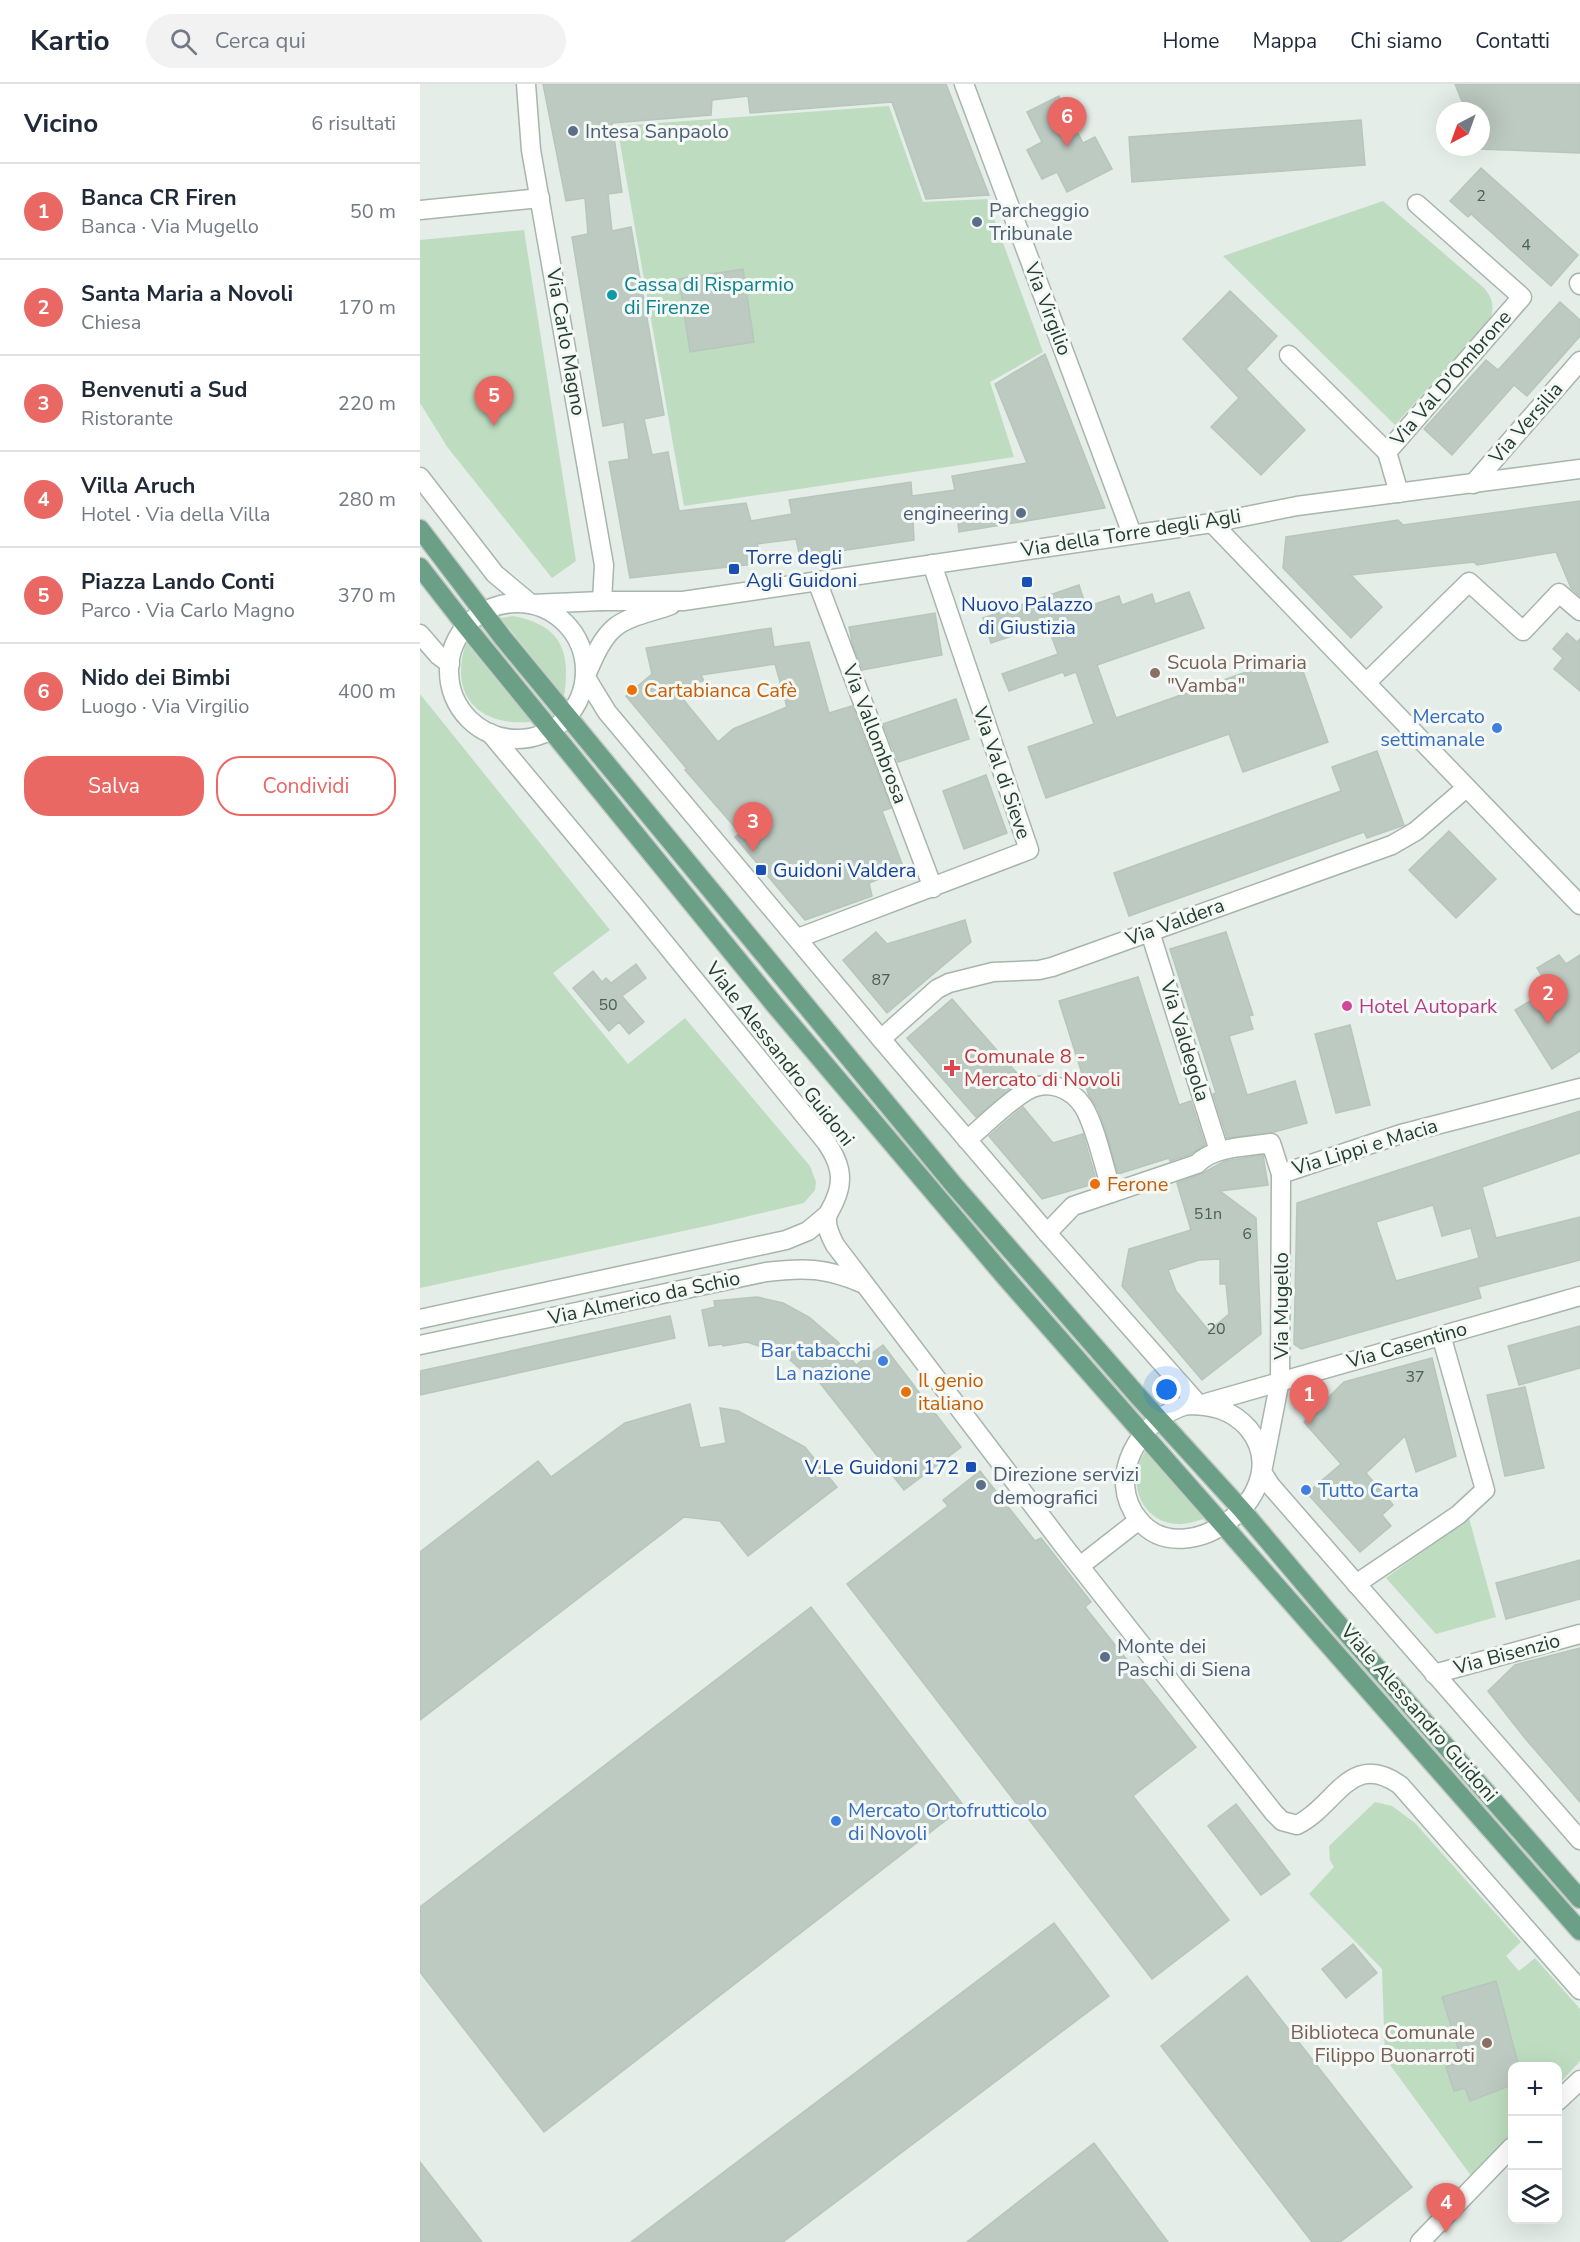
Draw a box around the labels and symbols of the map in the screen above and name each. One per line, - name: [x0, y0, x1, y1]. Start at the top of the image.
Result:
- pin: 6: [1048, 98, 1086, 147]
- north arrow: [1436, 102, 1490, 156]
- place label: Intesa Sanpaolo: [585, 118, 729, 145]
- marker: Intesa Sanpaolo: [566, 124, 580, 138]
- house number: 2: [1476, 185, 1486, 207]
- place label: Parcheggio Tribunale: [989, 197, 1089, 247]
- marker: Parcheggio Tribunale: [970, 215, 984, 229]
- house number: 4: [1521, 234, 1531, 256]
- street label: Via Virgilio: [1018, 258, 1078, 359]
- street label: Via Carlo Magno: [540, 265, 592, 418]
- place label: Cassa di Risparmio di Firenze: [624, 271, 794, 321]
- marker: Cassa di Risparmio di Firenze: [605, 288, 619, 302]
- street label: Via Val D'Ombrone: [1384, 304, 1518, 453]
- pin: 5: [474, 376, 514, 426]
- street label: Via Versilia: [1482, 376, 1569, 470]
- place label: engineering: [903, 500, 1009, 527]
- street label: Via della Torre degli Agli: [1018, 502, 1243, 564]
- marker: engineering: [1014, 506, 1028, 520]
- place label: Torre degli Agli Guidoni: [746, 544, 857, 594]
- marker: Torre degli Agli Guidoni: [727, 562, 741, 576]
- marker: Nuovo Palazzo di Giustizia: [1020, 575, 1034, 589]
- place label: Nuovo Palazzo di Giustizia: [961, 591, 1093, 641]
- place label: Scuola Primaria "Vamba": [1167, 649, 1307, 699]
- street label: Via Vallombrosa: [836, 659, 914, 808]
- marker: Scuola Primaria "Vamba": [1148, 666, 1162, 680]
- place label: Cartabianca Cafè: [644, 677, 797, 704]
- marker: Cartabianca Cafè: [625, 683, 639, 697]
- street label: Via Val di Sieve: [966, 702, 1037, 843]
- place label: Mercato settimanale: [1380, 703, 1485, 753]
- marker: Mercato settimanale: [1490, 721, 1504, 735]
- pin: 3: [734, 802, 772, 852]
- place label: Guidoni Valdera: [773, 857, 916, 884]
- marker: Guidoni Valdera: [754, 863, 768, 877]
- street label: Via Valdera: [1121, 892, 1228, 953]
- street label: Viale Alessandro Guidoni: [699, 955, 861, 1152]
- house number: 87: [871, 969, 891, 991]
- pin: 2: [1528, 974, 1568, 1024]
- street label: Via Valdegola: [1154, 976, 1216, 1105]
- place label: Hotel Autopark: [1359, 993, 1498, 1020]
- house number: 50: [598, 994, 618, 1016]
- marker: Hotel Autopark: [1340, 999, 1354, 1013]
- place label: Comunale 8 - Mercato di Novoli: [964, 1043, 1121, 1093]
- marker: Comunale 8 - Mercato di Novoli: [945, 1061, 959, 1075]
- street label: Via Lippi e Macia: [1288, 1112, 1441, 1182]
- place label: Ferone: [1107, 1171, 1168, 1198]
- marker: Ferone: [1088, 1177, 1102, 1191]
- house number: 51n: [1194, 1203, 1222, 1225]
- house number: 6: [1242, 1223, 1252, 1245]
- street label: Via Mugello: [1268, 1252, 1295, 1361]
- street label: Via Almerico da Schio: [545, 1264, 742, 1332]
- street label: Via Casentino: [1343, 1315, 1470, 1375]
- house number: 20: [1206, 1318, 1226, 1340]
- place label: Bar tabacchi La nazione: [760, 1337, 871, 1387]
- marker: Bar tabacchi La nazione: [876, 1354, 890, 1368]
- house number: 37: [1405, 1366, 1425, 1388]
- place label: Il genio italiano: [918, 1367, 984, 1417]
- your location: [1152, 1375, 1181, 1404]
- pin: 1: [1290, 1376, 1328, 1425]
- marker: Il genio italiano: [899, 1385, 913, 1399]
- place label: V.Le Guidoni 172: [804, 1454, 959, 1481]
- marker: V.Le Guidoni 172: [964, 1460, 978, 1474]
- place label: Direzione servizi demografici: [993, 1461, 1139, 1511]
- place label: Tutto Carta: [1318, 1477, 1419, 1504]
- marker: Direzione servizi demografici: [974, 1478, 988, 1492]
- marker: Tutto Carta: [1299, 1483, 1313, 1497]
- street label: Viale Alessandro Guidoni: [1334, 1618, 1504, 1808]
- street label: Via Bisenzio: [1450, 1627, 1563, 1681]
- place label: Monte dei Paschi di Siena: [1117, 1633, 1251, 1683]
- marker: Monte dei Paschi di Siena: [1098, 1650, 1112, 1664]
- place label: Mercato Ortofrutticolo di Novoli: [848, 1797, 1047, 1847]
- marker: Mercato Ortofrutticolo di Novoli: [829, 1814, 843, 1828]
- place label: Biblioteca Comunale Filippo Buonarroti: [1291, 2019, 1475, 2069]
- marker: Biblioteca Comunale Filippo Buonarroti: [1480, 2036, 1494, 2050]
- pin: 4: [1426, 2184, 1466, 2233]

